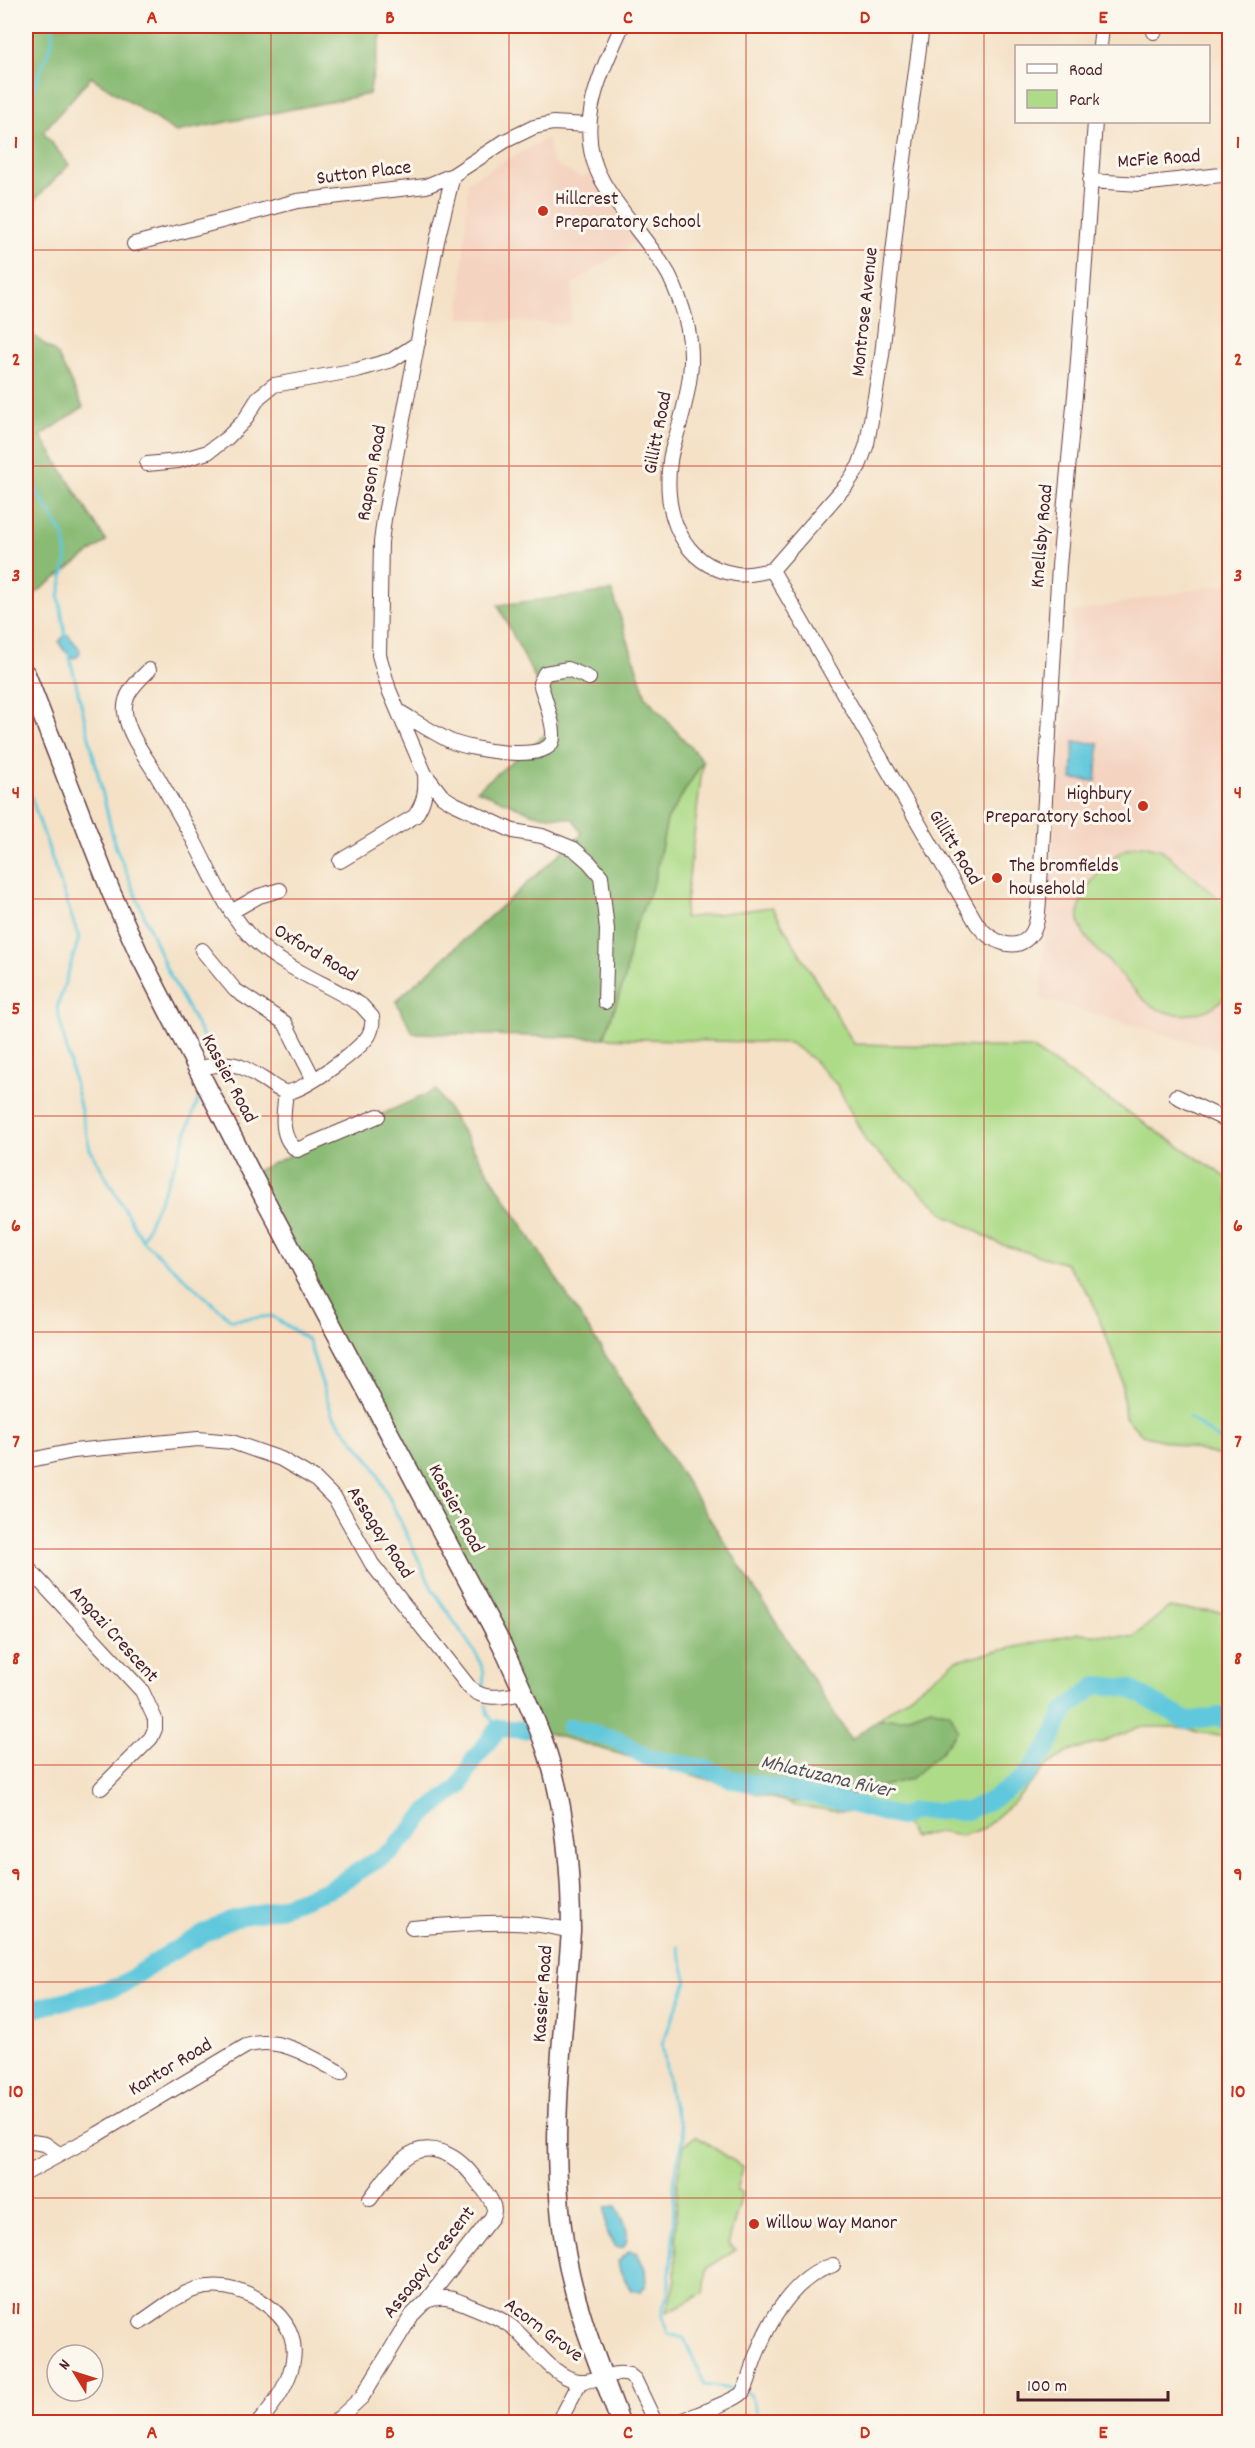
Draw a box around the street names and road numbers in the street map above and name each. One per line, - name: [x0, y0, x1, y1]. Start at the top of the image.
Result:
- street label: McFie Road: [1117, 143, 1201, 177]
- street label: Sutton Place: [315, 154, 413, 194]
- street label: Montrose Avenue: [845, 246, 887, 378]
- street label: Gillitt Road: [637, 389, 681, 477]
- street label: Rapson Road: [351, 423, 395, 523]
- street label: Knellsby Road: [1025, 483, 1061, 589]
- street label: Gillitt Road: [920, 805, 988, 891]
- street label: Oxford Road: [268, 918, 362, 990]
- street label: Kassier Road: [193, 1029, 263, 1129]
- street label: Kassier Road: [420, 1459, 490, 1559]
- street label: Assagay Road: [339, 1481, 419, 1585]
- street label: Angazi Crescent: [62, 1580, 164, 1690]
- street label: Kassier Road: [527, 1944, 561, 2044]
- street label: Kantor Road: [124, 2032, 218, 2104]
- street label: Assagay Crescent: [377, 2201, 483, 2325]
- street label: Acorn Grove: [498, 2292, 589, 2370]

